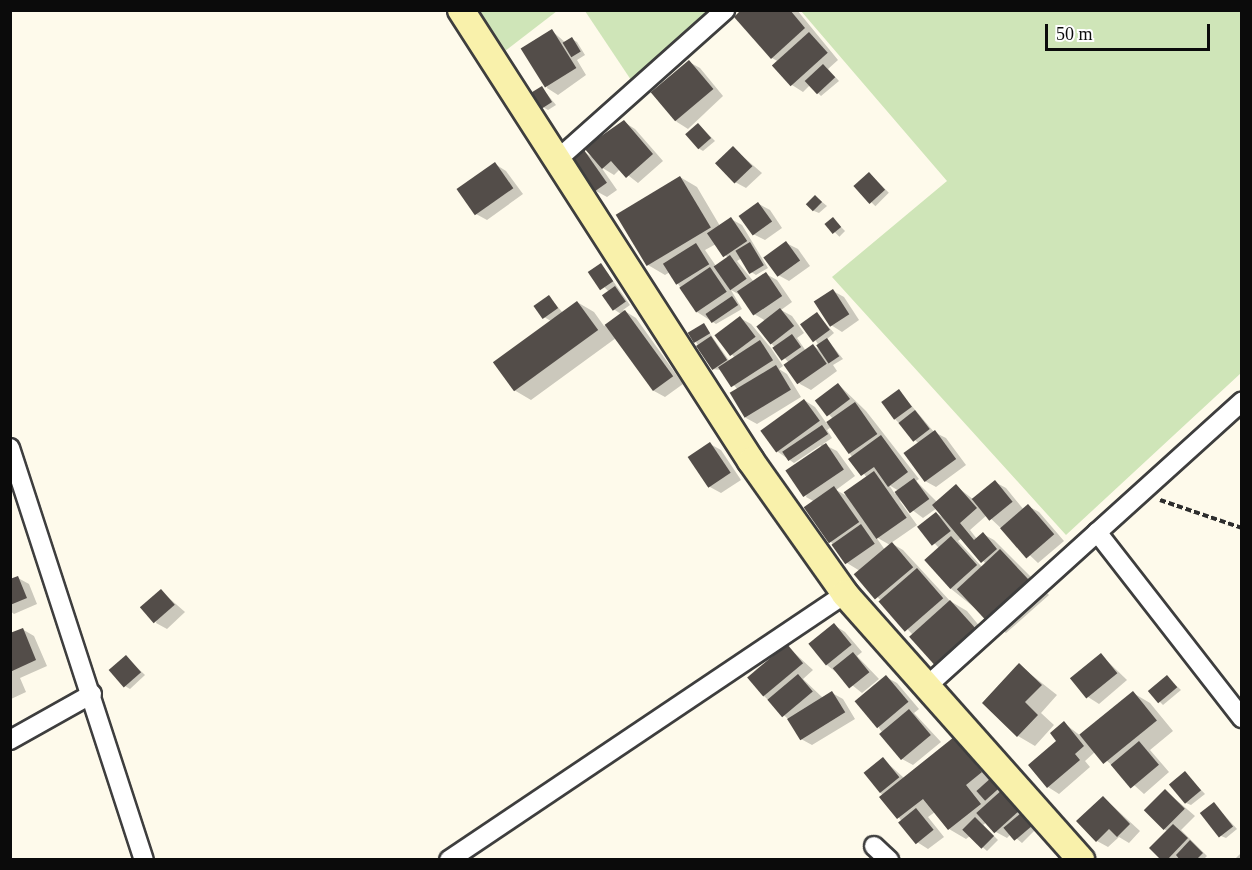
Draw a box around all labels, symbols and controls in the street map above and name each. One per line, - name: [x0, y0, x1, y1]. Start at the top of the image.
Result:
- scale bar: [1048, 12, 1213, 50]
- text: 50 m: [1056, 24, 1093, 44]

